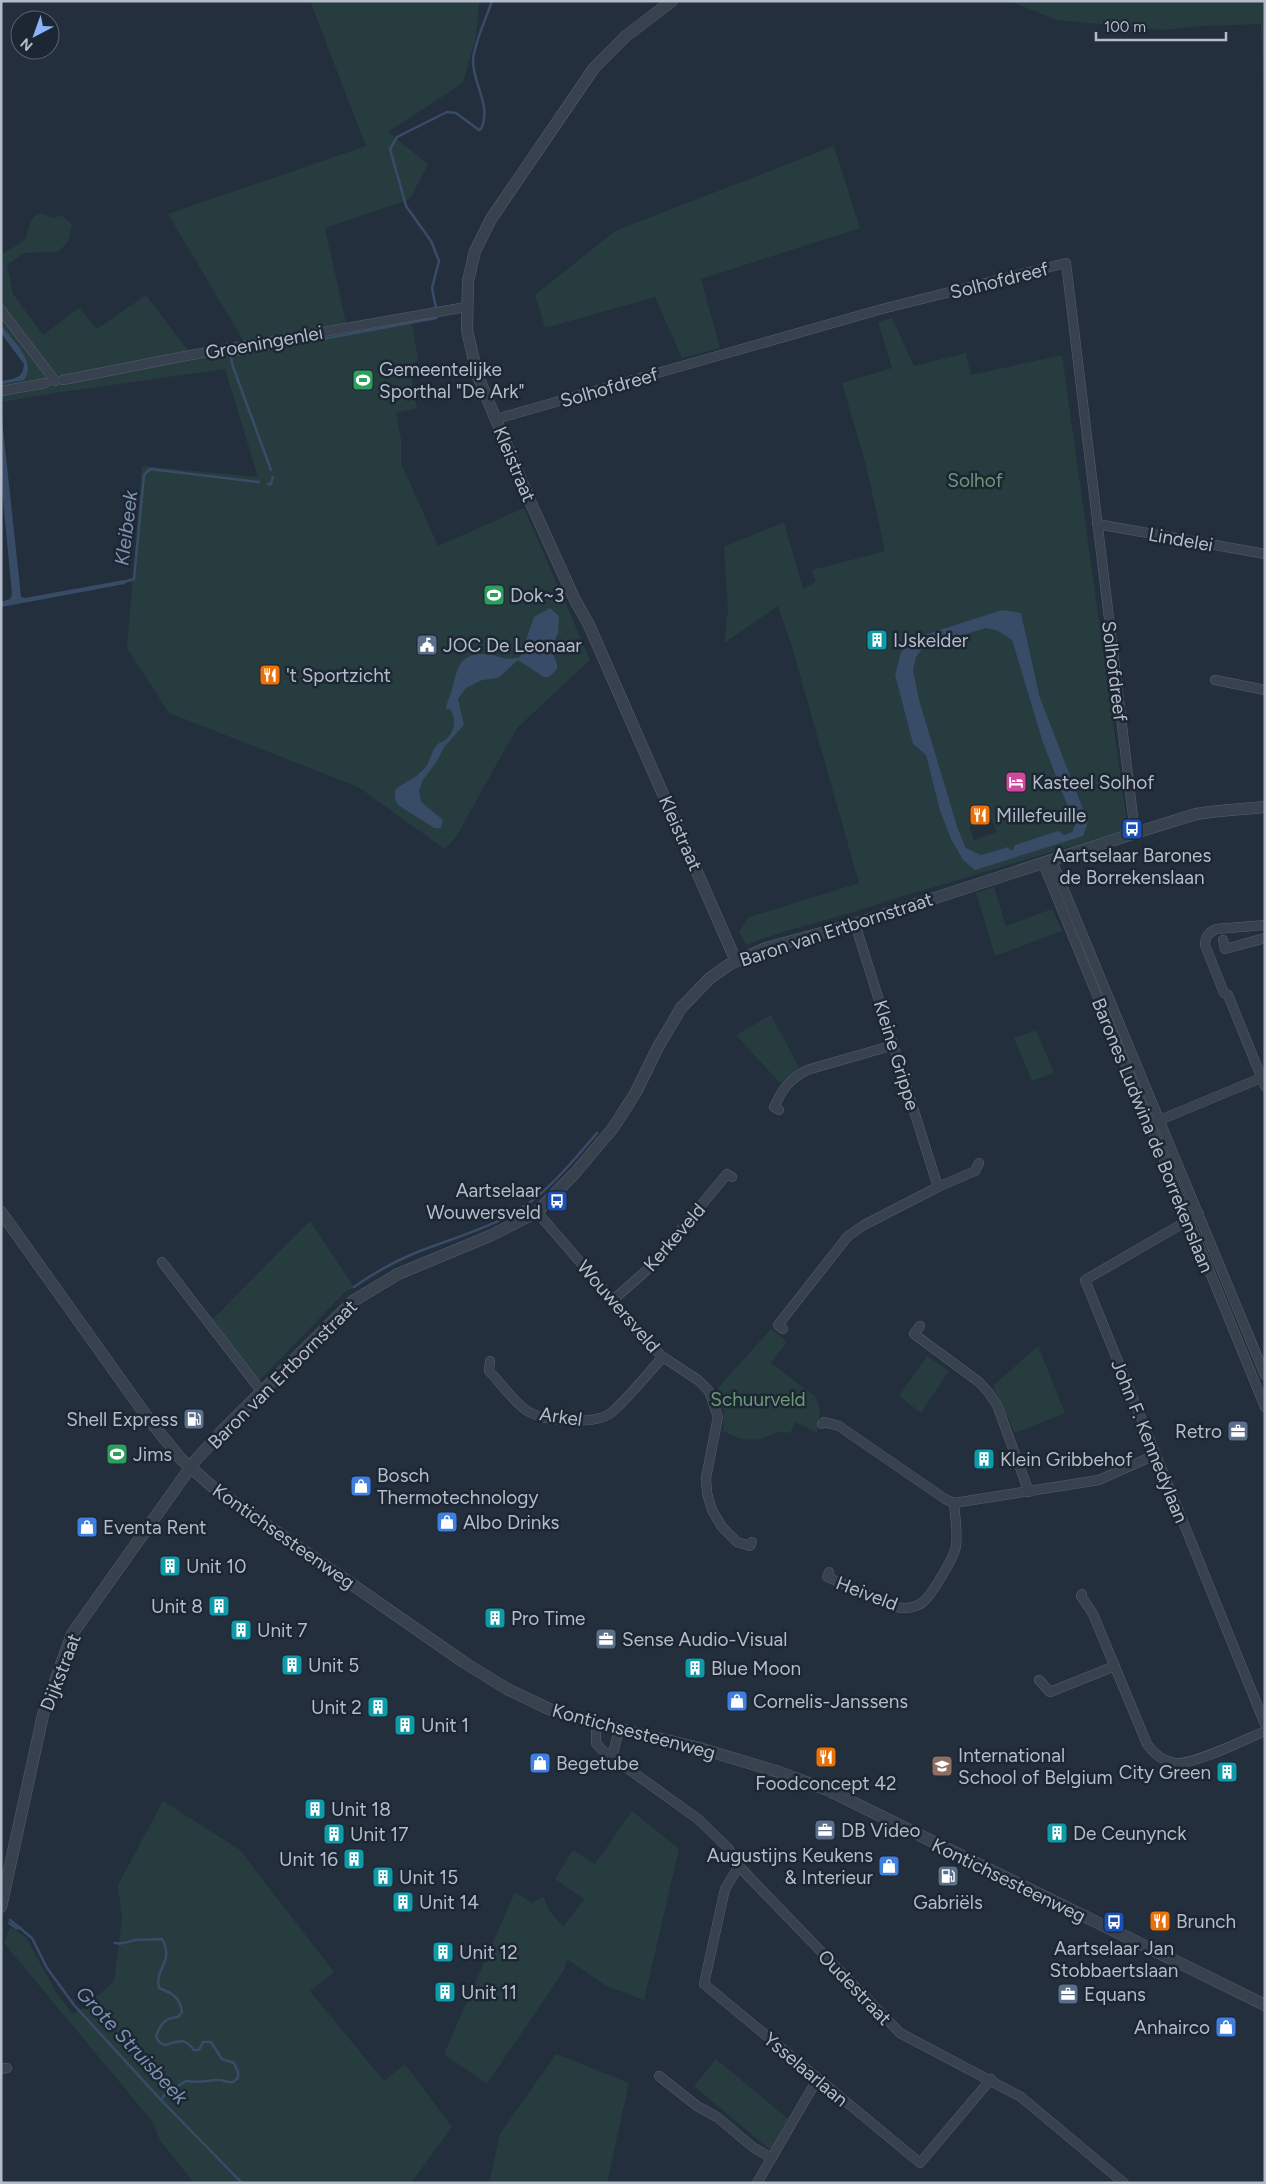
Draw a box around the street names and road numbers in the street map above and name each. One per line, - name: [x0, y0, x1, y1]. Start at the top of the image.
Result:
- street label: Solhofdreef: [947, 257, 1051, 304]
- street label: Groeningenlei: [204, 321, 325, 364]
- street label: Solhofdreef: [558, 363, 661, 412]
- street label: Kleistraat: [488, 423, 541, 505]
- street label: Lindelei: [1147, 522, 1215, 556]
- street label: Solhofdreef: [1097, 620, 1132, 722]
- street label: Kleistraat: [654, 792, 707, 874]
- street label: Baron van Ertbornstraat: [737, 887, 936, 972]
- street label: Barones Ludwina de Borrekenslaan: [1087, 994, 1218, 1276]
- street label: Kleine Grippe: [869, 997, 924, 1113]
- street label: Kerkeveld: [639, 1199, 710, 1276]
- street label: Wouwersveld: [572, 1255, 665, 1357]
- street label: Baron van Ertbornstraat: [203, 1295, 362, 1454]
- street label: John F. Kennedylaan: [1106, 1356, 1193, 1526]
- street label: Arkel: [538, 1402, 584, 1431]
- street label: Kontichsesteenweg: [208, 1479, 359, 1594]
- street label: Heiveld: [833, 1571, 901, 1616]
- street label: Dijkstraat: [35, 1630, 86, 1714]
- street label: Kontichsesteenweg: [550, 1699, 718, 1764]
- street label: Kontichsesteenweg: [928, 1833, 1089, 1928]
- street label: Oudestraat: [813, 1945, 896, 2030]
- street label: Ysselaarlaan: [759, 2027, 853, 2111]

